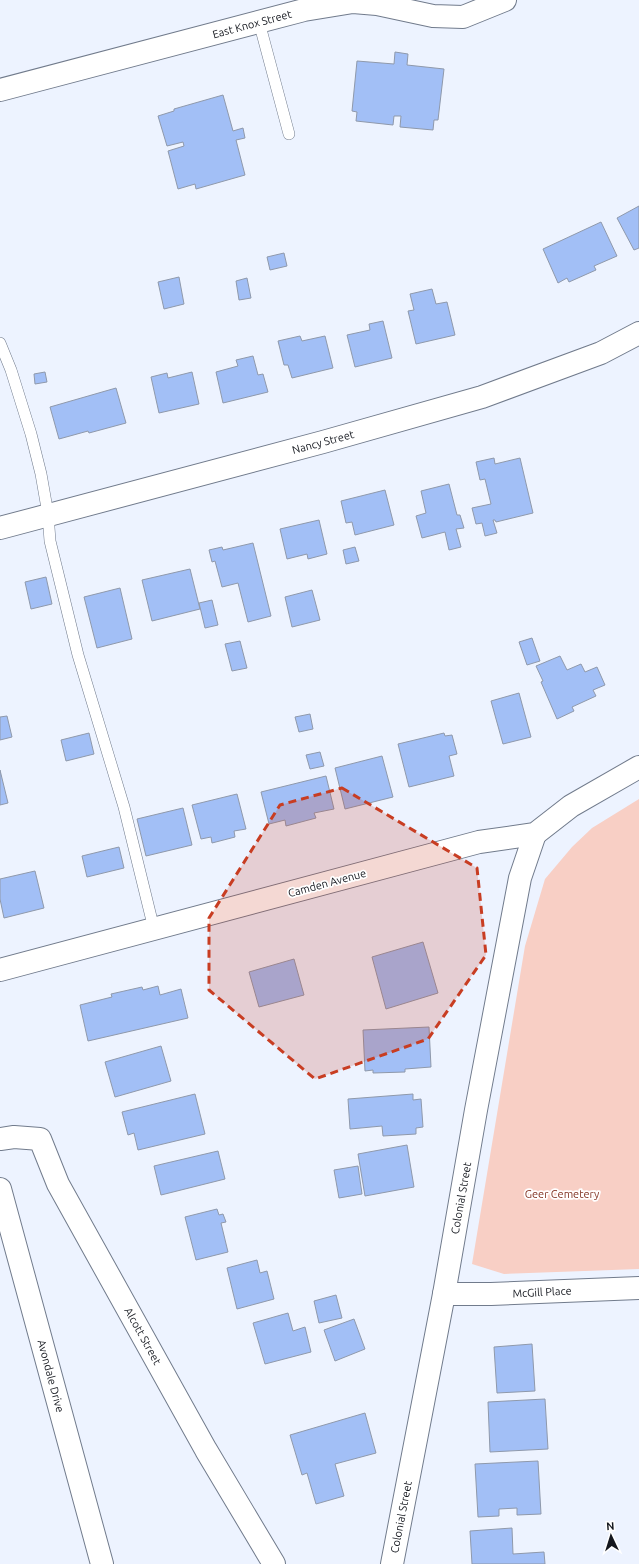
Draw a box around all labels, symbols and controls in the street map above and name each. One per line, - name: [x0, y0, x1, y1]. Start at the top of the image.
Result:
- street label: East Knox Street: [211, 7, 294, 40]
- street label: Nancy Street: [291, 428, 356, 456]
- street label: Camden Avenue: [287, 867, 367, 899]
- street label: Colonial Street: [449, 1160, 473, 1235]
- park label: Geer Cemetery: [525, 1188, 600, 1200]
- street label: McGill Place: [512, 1284, 572, 1300]
- street label: Alcott Street: [122, 1305, 164, 1367]
- street label: Avondale Drive: [36, 1338, 66, 1414]
- street label: Colonial Street: [388, 1479, 414, 1554]
- north arrow: [591, 1516, 631, 1556]
- text: N: [606, 1520, 615, 1532]

